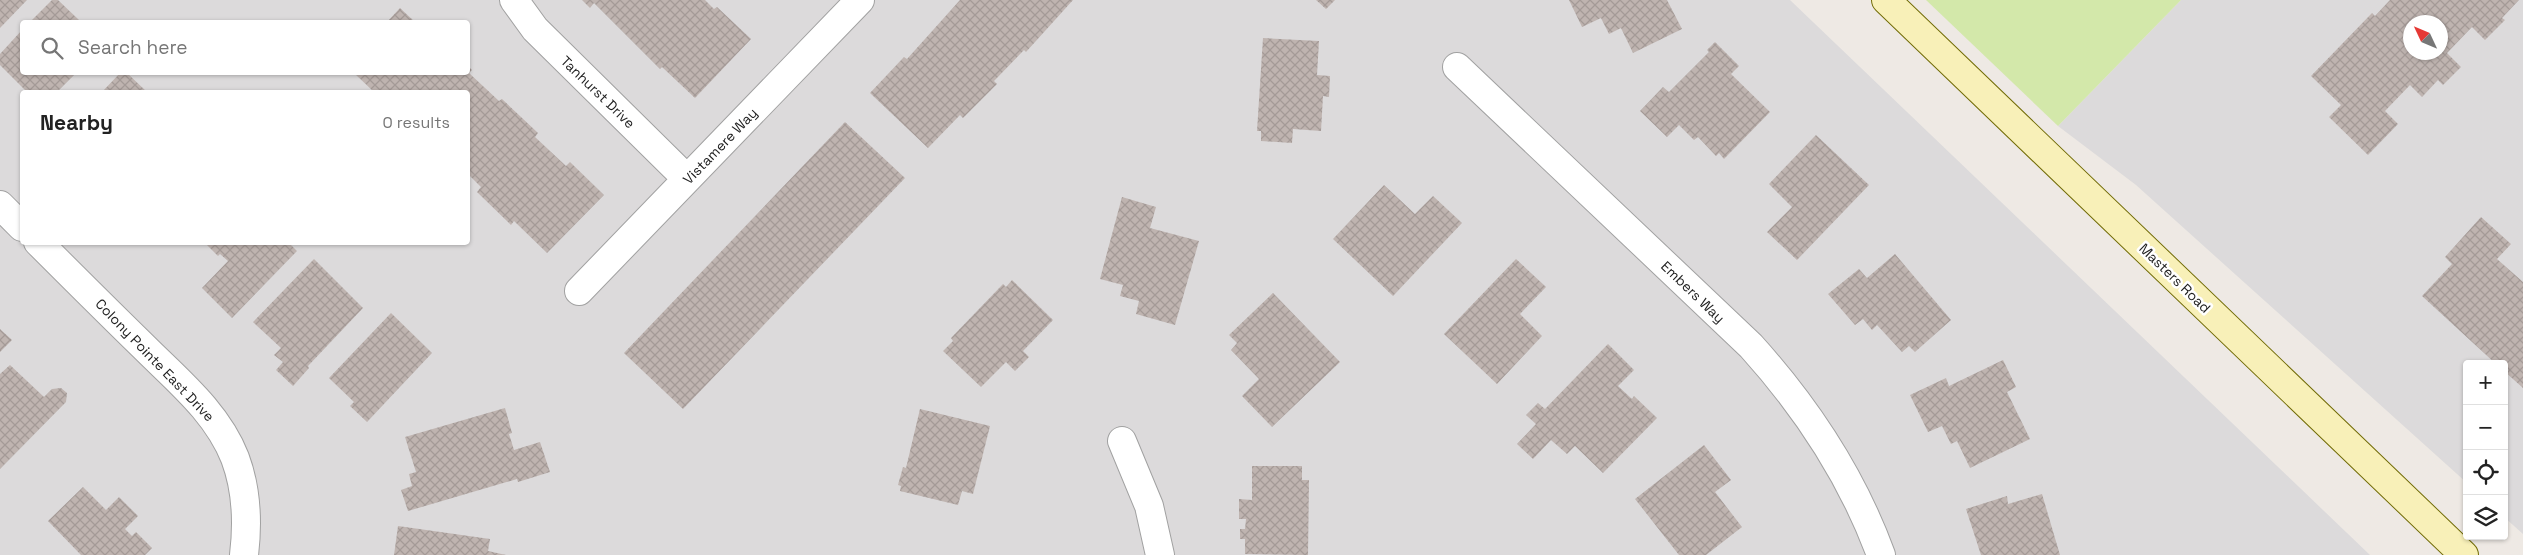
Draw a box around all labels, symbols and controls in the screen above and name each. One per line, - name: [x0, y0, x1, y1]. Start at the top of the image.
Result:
- north arrow: [2403, 15, 2448, 60]
- search box: [20, 20, 470, 75]
- icon: search: [38, 34, 66, 62]
- text: Search here: [78, 35, 188, 60]
- street label: Tanhurst Drive: [557, 52, 639, 132]
- street label: Vistamere Way: [679, 104, 761, 188]
- text: Nearby: [40, 109, 113, 136]
- text: 0 results: [382, 112, 450, 133]
- street label: Masters Road: [2136, 239, 2214, 317]
- street label: Embers Way: [1657, 257, 1729, 327]
- street label: Colony Pointe East Drive: [92, 295, 218, 425]
- map controls: [2463, 360, 2508, 540]
- button: +: [2463, 360, 2508, 405]
- button: −: [2463, 405, 2508, 450]
- button: locate: [2463, 450, 2508, 495]
- button: layers: [2463, 495, 2508, 540]

